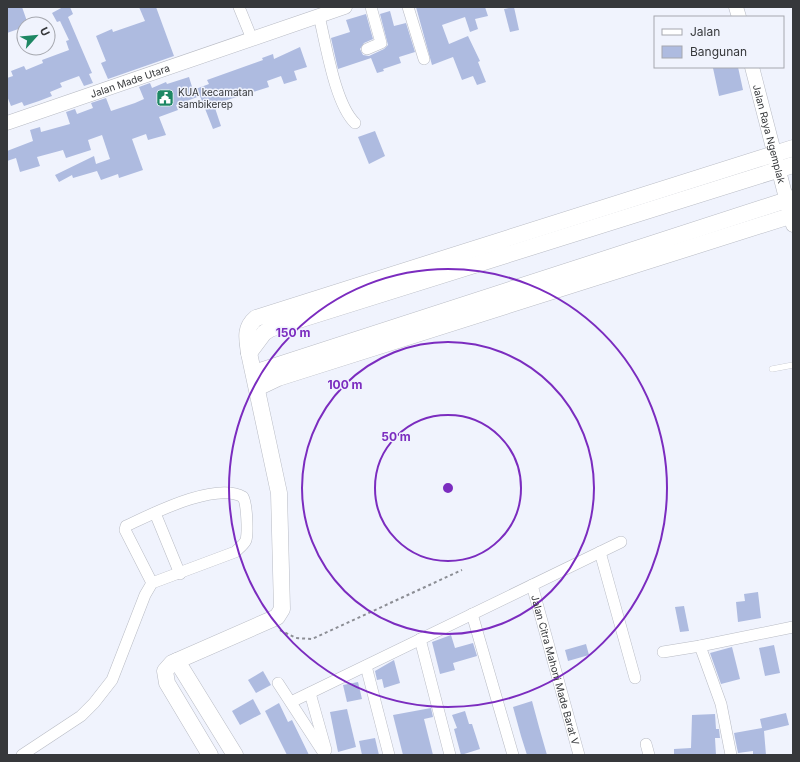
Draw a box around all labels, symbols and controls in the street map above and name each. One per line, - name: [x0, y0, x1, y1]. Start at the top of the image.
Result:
- north arrow: [16, 16, 56, 56]
- legend: [654, 16, 784, 68]
- text: Jalan: [690, 24, 720, 39]
- text: U: [37, 25, 53, 38]
- text: Bangunan: [690, 44, 747, 59]
- street label: Jalan Made Utara: [89, 62, 171, 100]
- street label: Jalan Raya Ngemplak: [751, 83, 788, 185]
- place label: KUA kecamatan sambikerep: [178, 86, 254, 110]
- public building icon: KUA kecamatan sambikerep: [155, 88, 175, 108]
- text: 150 m: [276, 325, 310, 340]
- text: 100 m: [327, 377, 363, 392]
- text: 50 m: [381, 429, 411, 444]
- centre of rings: [441, 481, 455, 495]
- street label: Jalan Citra Mahoni Made Barat V: [529, 593, 582, 746]

